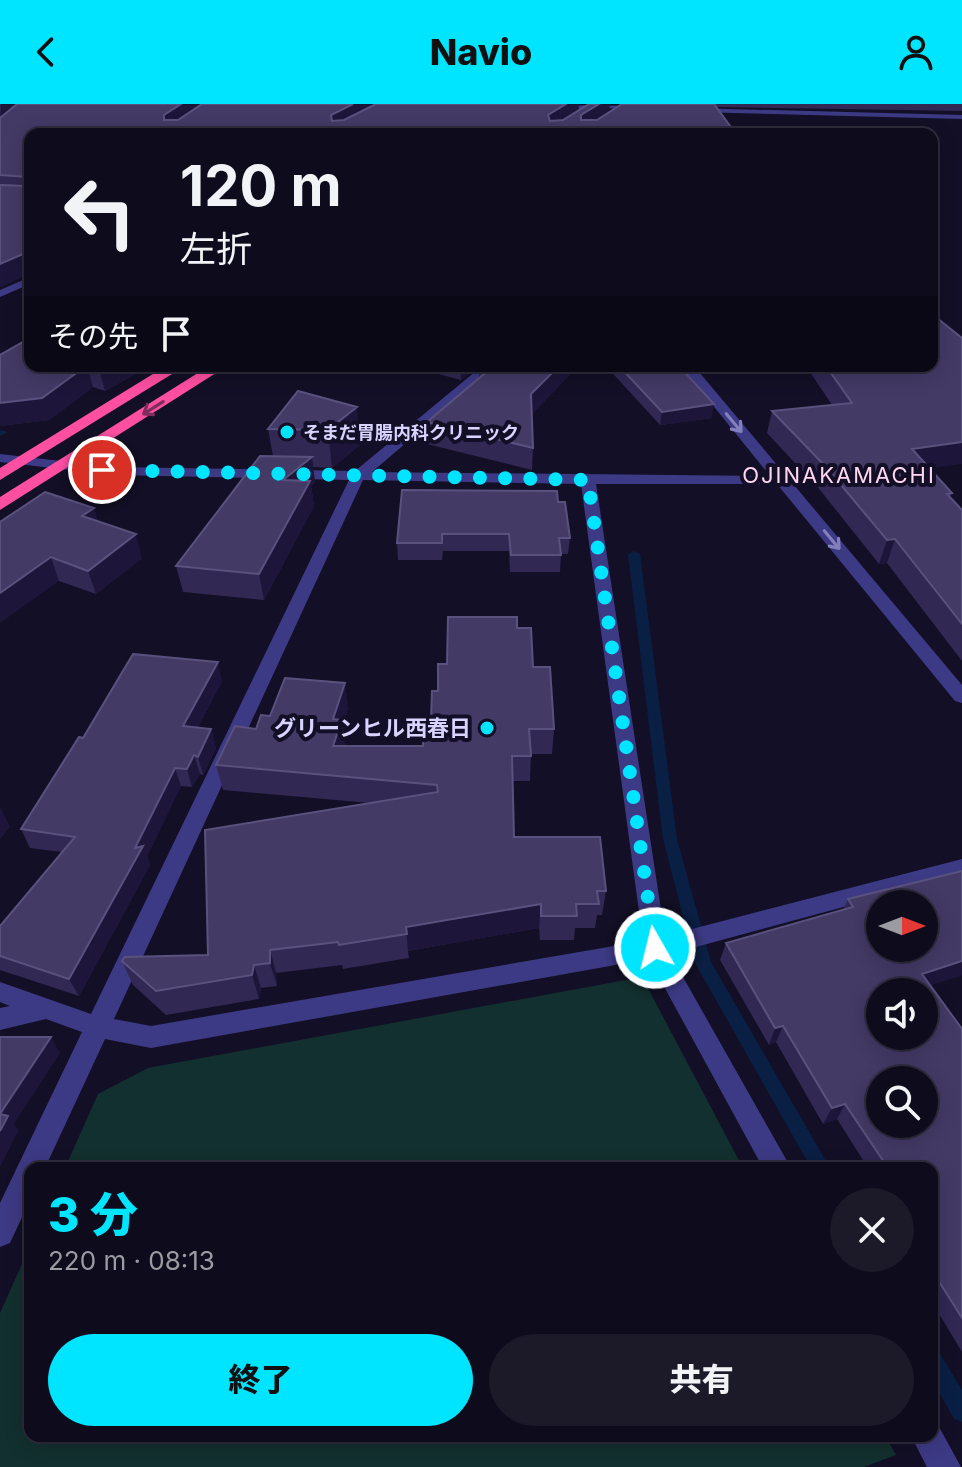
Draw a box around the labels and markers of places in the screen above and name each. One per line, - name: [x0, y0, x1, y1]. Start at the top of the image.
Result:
- place label: そまだ胃腸内科クリニック: [303, 422, 519, 443]
- marker: そまだ胃腸内科クリニック: [278, 423, 296, 441]
- pin: [68, 436, 136, 504]
- place label: グリーンヒル西春日: [274, 715, 471, 741]
- marker: グリーンヒル西春日: [478, 719, 496, 737]

